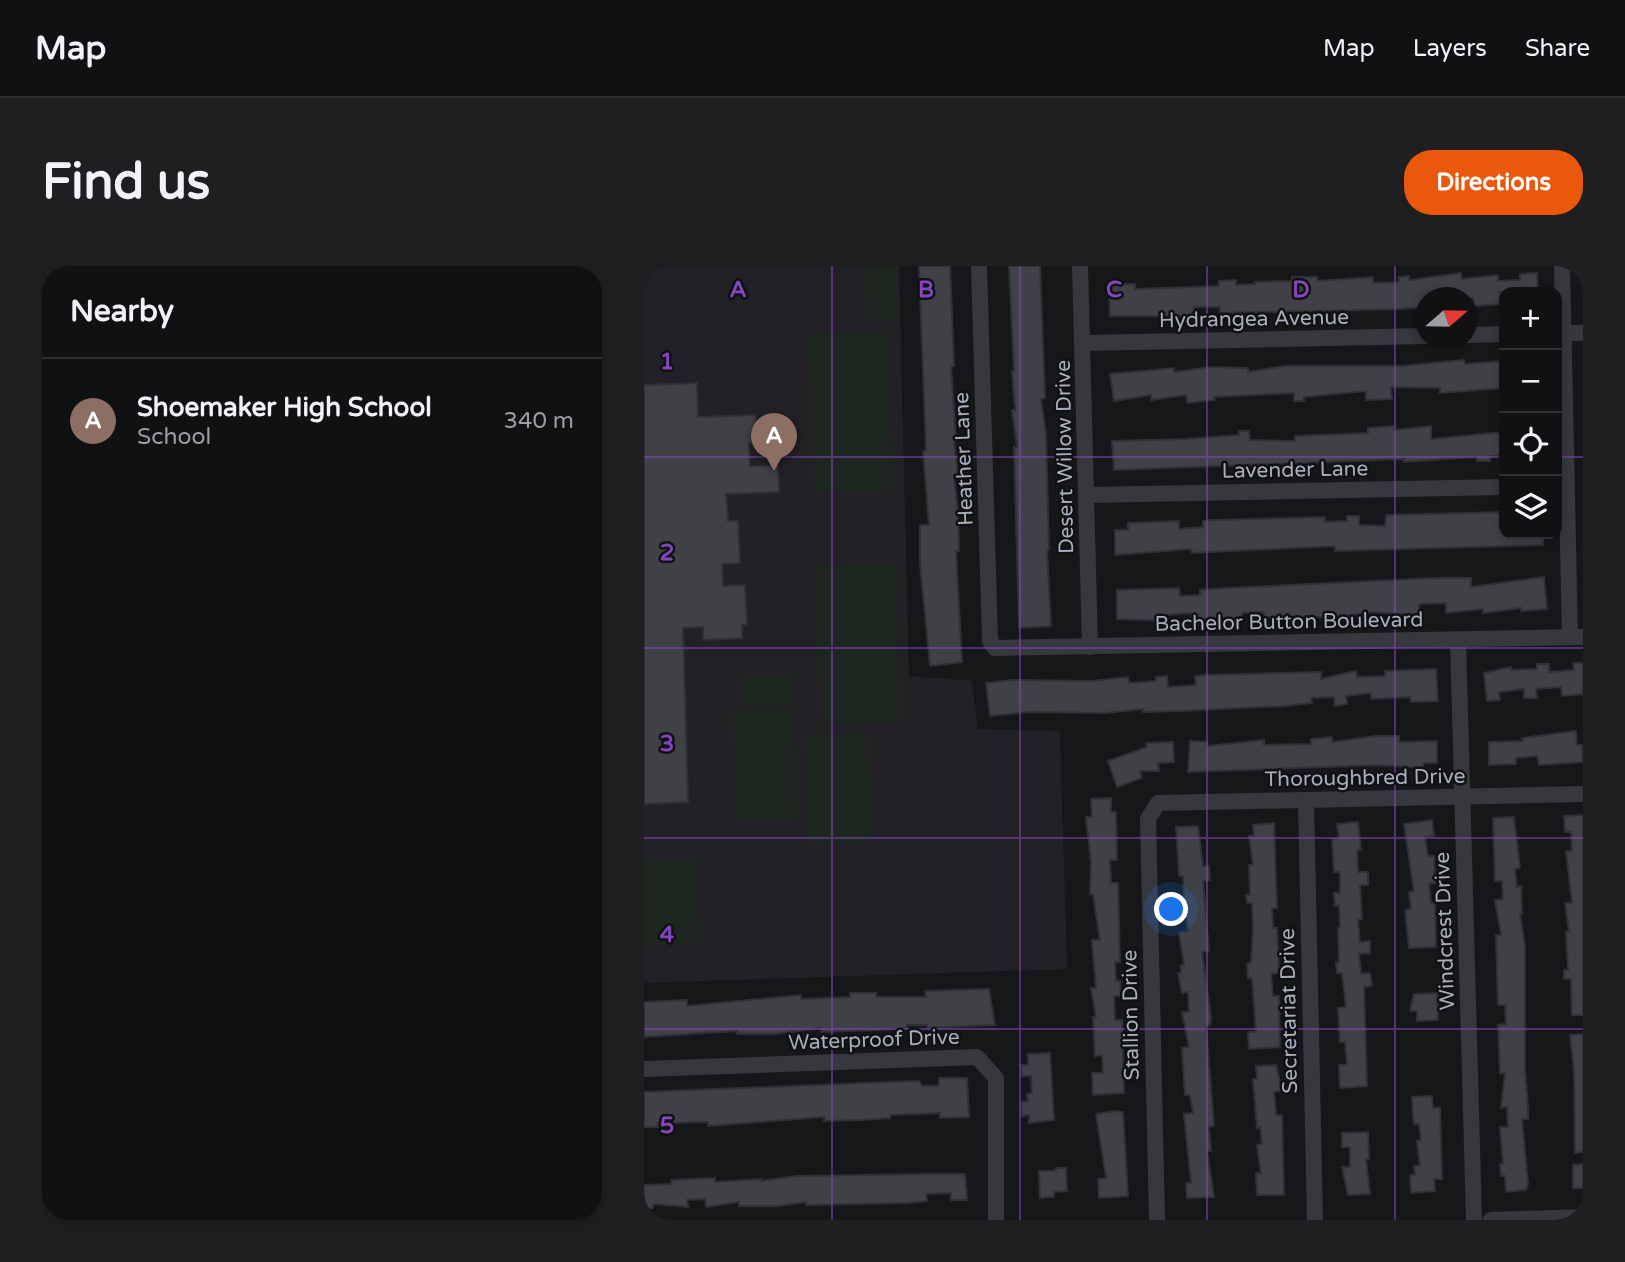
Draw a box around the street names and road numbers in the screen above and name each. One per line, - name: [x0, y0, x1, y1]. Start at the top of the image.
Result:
- street label: Hydrangea Avenue: [1159, 305, 1349, 333]
- street label: Desert Willow Drive: [1051, 360, 1079, 554]
- street label: Heather Lane: [949, 392, 979, 526]
- street label: Lavender Lane: [1221, 456, 1369, 484]
- street label: Bachelor Button Boulevard: [1154, 607, 1424, 637]
- street label: Thoroughbred Drive: [1264, 764, 1466, 792]
- street label: Windcrest Drive: [1430, 851, 1460, 1011]
- street label: Secretariat Drive: [1275, 928, 1303, 1094]
- street label: Stallion Drive: [1117, 949, 1145, 1081]
- street label: Waterproof Drive: [788, 1025, 960, 1055]

